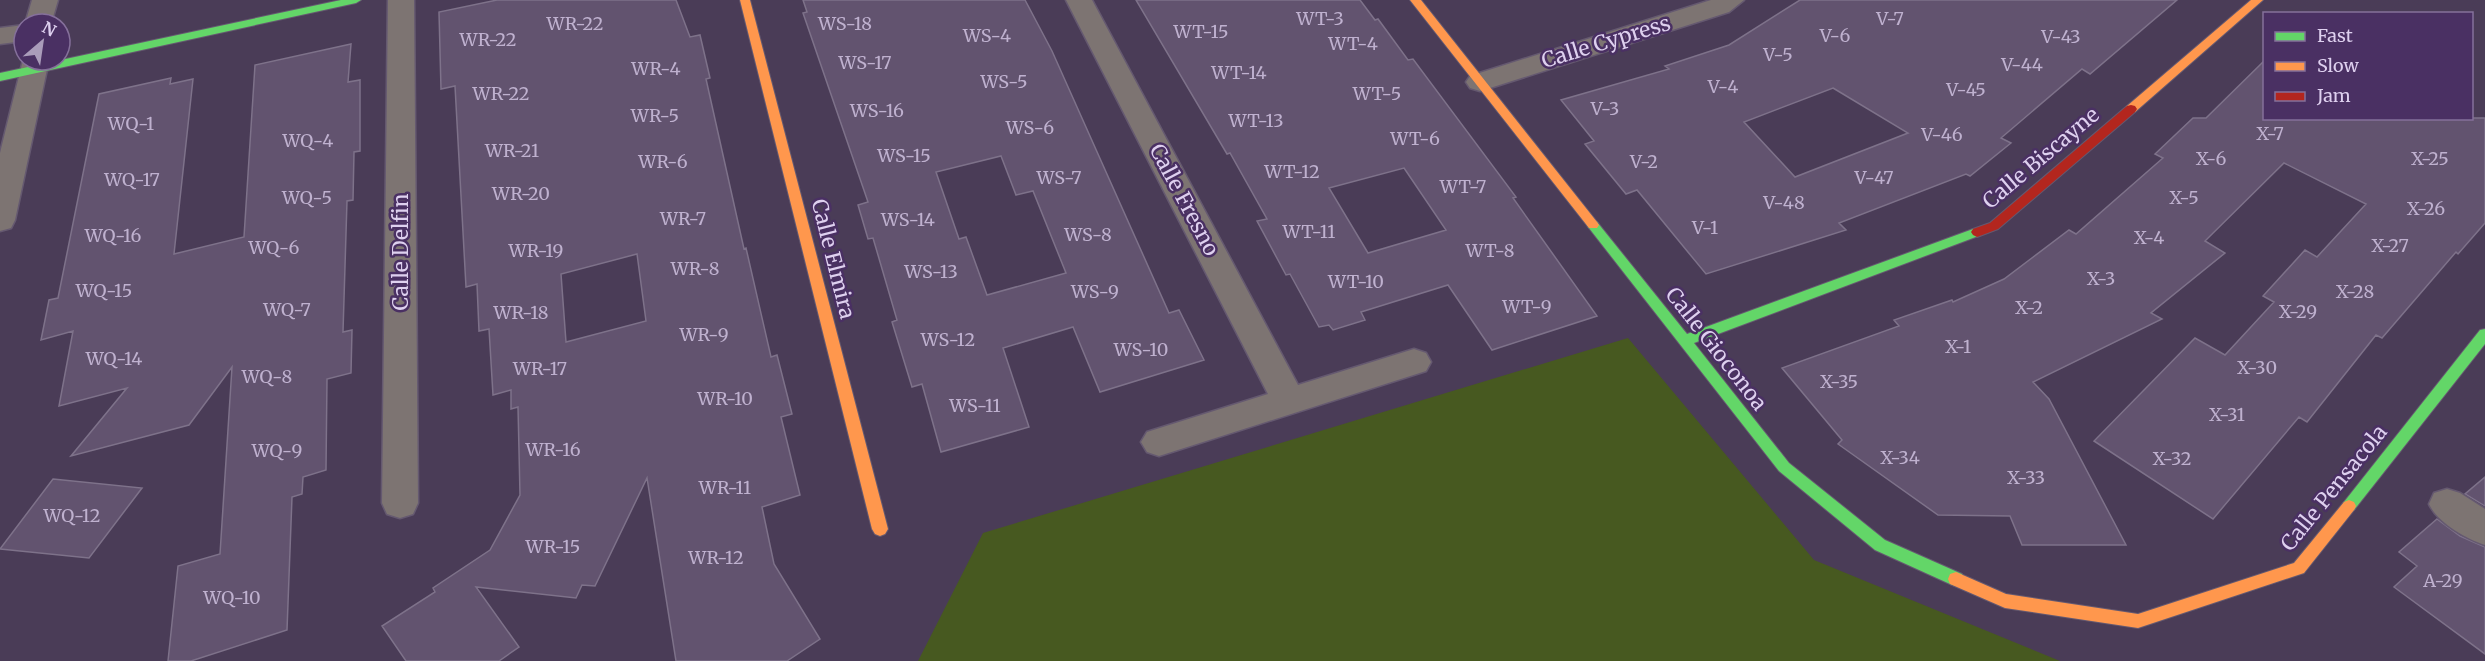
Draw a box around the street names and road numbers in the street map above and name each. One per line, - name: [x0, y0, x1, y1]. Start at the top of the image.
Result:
- street label: Calle Cypress: [1538, 9, 1674, 74]
- street label: Calle Biscayne: [1977, 101, 2105, 214]
- street label: Calle Fresno: [1144, 139, 1225, 260]
- street label: Calle Delfin: [387, 194, 414, 310]
- street label: Calle Elmira: [806, 196, 861, 322]
- street label: Calle Gioconoa: [1660, 282, 1773, 416]
- street label: Calle Pensacola: [2274, 419, 2393, 556]

